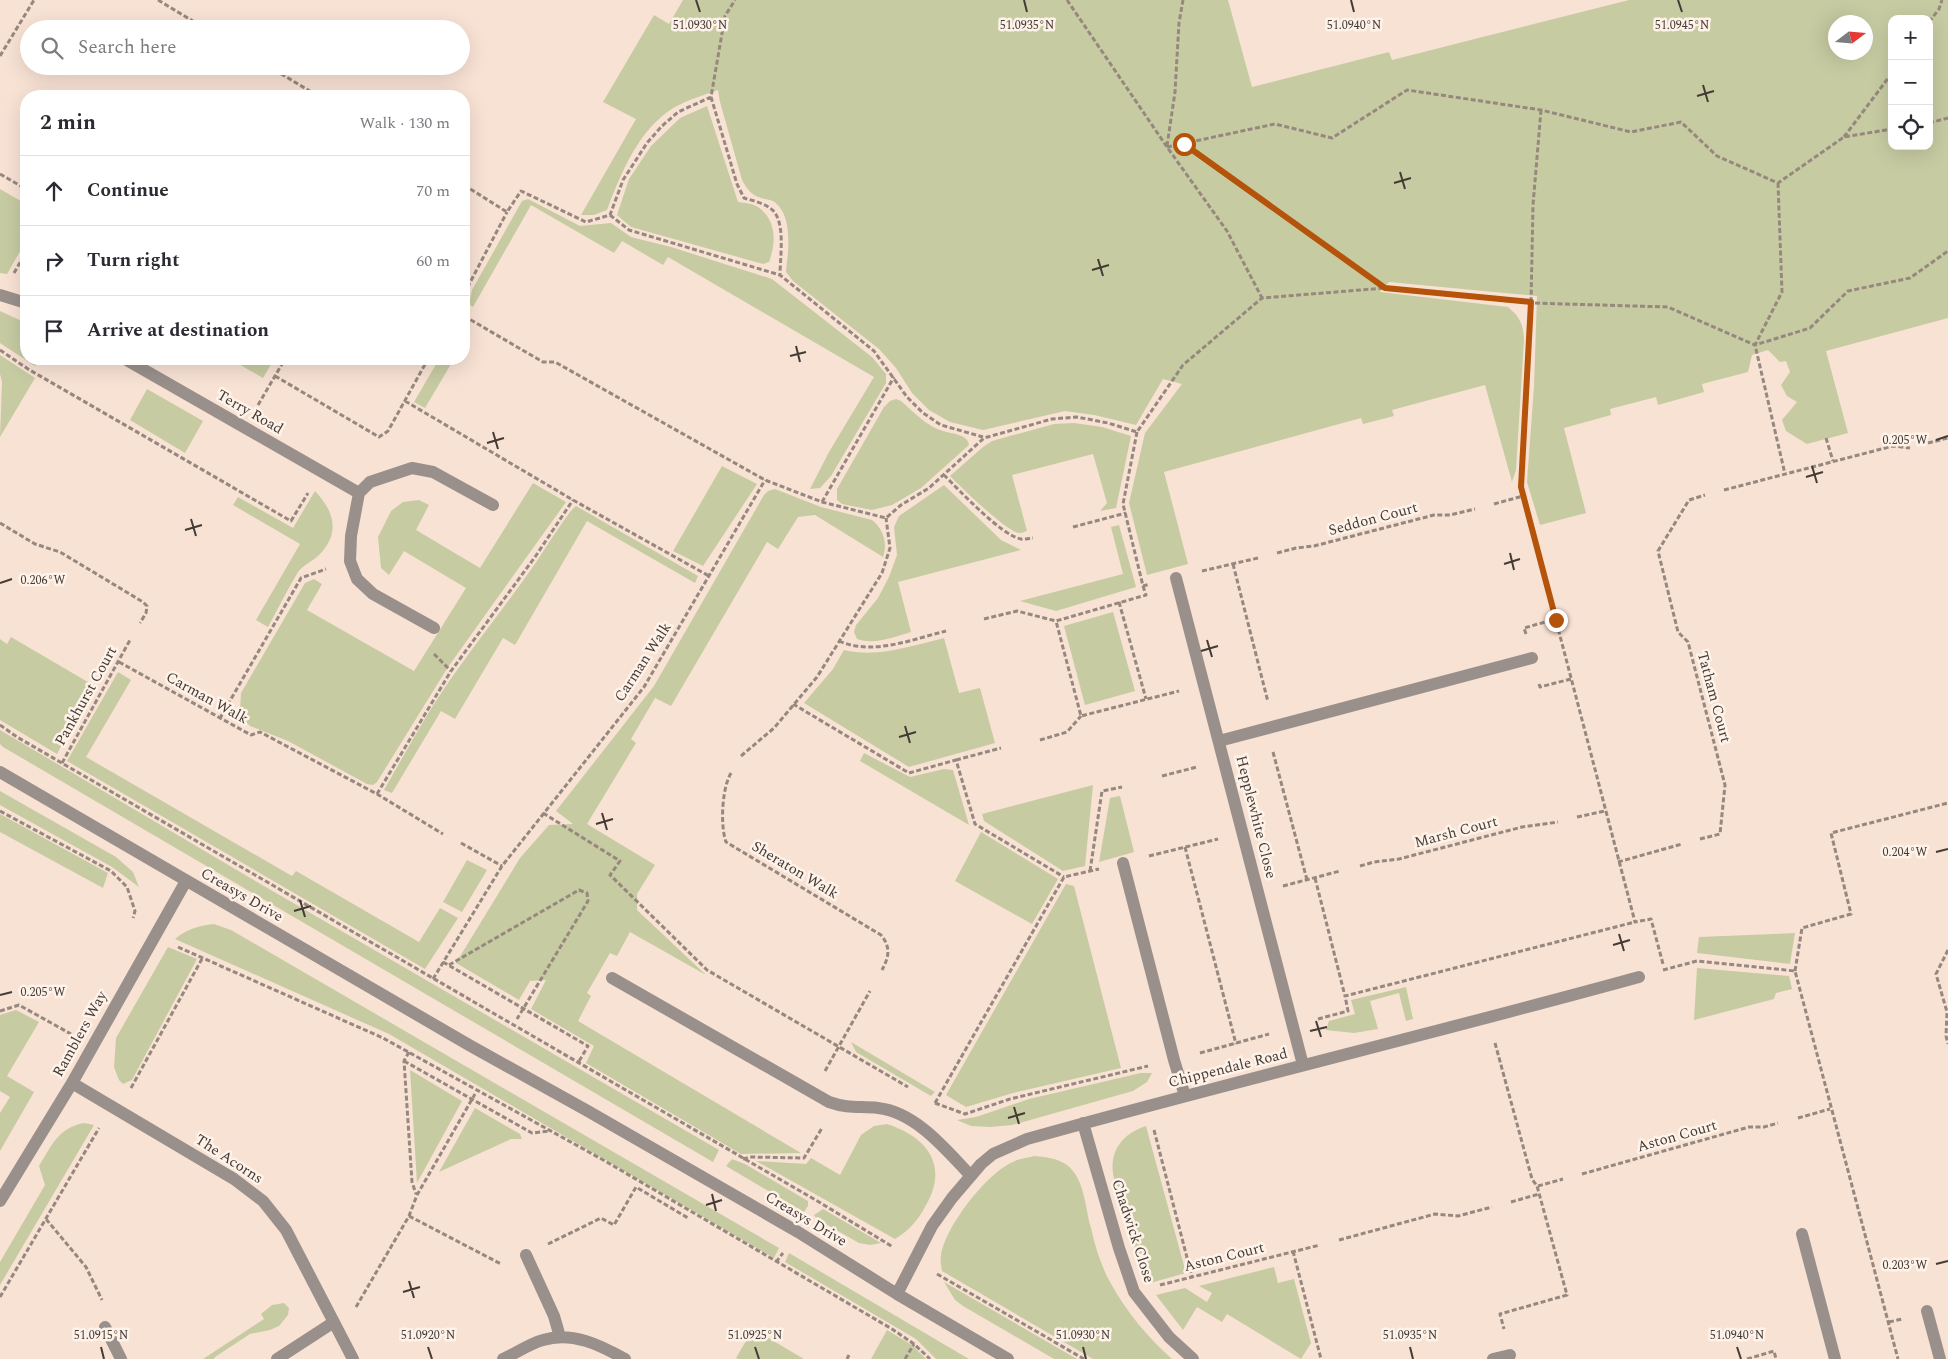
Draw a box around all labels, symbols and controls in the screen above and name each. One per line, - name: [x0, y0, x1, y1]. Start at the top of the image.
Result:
- north arrow: [1828, 15, 1873, 60]
- map controls: [1888, 15, 1933, 150]
- button: +: [1888, 15, 1933, 60]
- text: 51.0930°N: [673, 16, 727, 35]
- text: 51.0935°N: [1000, 16, 1054, 35]
- text: 51.0940°N: [1327, 16, 1381, 35]
- text: 51.0945°N: [1655, 16, 1709, 35]
- search box: [20, 20, 470, 75]
- text: Search here: [78, 33, 177, 62]
- icon: search: [38, 34, 66, 62]
- button: −: [1888, 60, 1933, 105]
- button: locate: [1888, 105, 1933, 150]
- text: 2 min: [40, 107, 96, 139]
- text: Walk · 130 m: [359, 111, 450, 135]
- route start: [1173, 133, 1196, 156]
- text: Continue: [87, 176, 169, 205]
- icon: ahead: [40, 177, 68, 205]
- text: 70 m: [416, 179, 450, 203]
- text: Turn right: [87, 246, 180, 275]
- icon: right: [40, 247, 68, 275]
- text: 60 m: [416, 249, 450, 273]
- text: Arrive at destination: [87, 316, 269, 345]
- icon: arrive: [40, 317, 68, 345]
- street label: Terry Road: [213, 384, 287, 440]
- text: 0.205°W: [1883, 431, 1928, 450]
- street label: Seddon Court: [1326, 496, 1420, 542]
- text: 0.206°W: [21, 571, 66, 590]
- route end: [1545, 609, 1568, 632]
- street label: Carman Walk: [608, 617, 678, 707]
- street label: Pankhurst Court: [49, 642, 123, 750]
- street label: Tatham Court: [1691, 649, 1737, 745]
- street label: Carman Walk: [162, 666, 252, 730]
- street label: Hepplewhite Close: [1230, 753, 1282, 881]
- street label: Marsh Court: [1412, 810, 1500, 854]
- street label: Sheraton Walk: [747, 835, 843, 905]
- text: 0.204°W: [1883, 843, 1928, 862]
- street label: Creasys Drive: [196, 862, 288, 928]
- text: 0.205°W: [21, 983, 66, 1002]
- street label: Ramblers Way: [47, 986, 114, 1081]
- street label: Chippendale Road: [1166, 1042, 1290, 1094]
- street label: Aston Court: [1634, 1114, 1720, 1158]
- street label: The Acorns: [190, 1128, 268, 1190]
- street label: Chadwick Close: [1105, 1176, 1161, 1286]
- street label: Creasys Drive: [761, 1185, 851, 1253]
- street label: Aston Court: [1181, 1236, 1267, 1278]
- text: 0.203°W: [1883, 1256, 1928, 1275]
- text: 51.0915°N: [74, 1326, 128, 1345]
- text: 51.0920°N: [401, 1326, 455, 1345]
- text: 51.0925°N: [728, 1326, 782, 1345]
- text: 51.0930°N: [1056, 1326, 1110, 1345]
- text: 51.0935°N: [1383, 1326, 1437, 1345]
- text: 51.0940°N: [1710, 1326, 1764, 1345]

